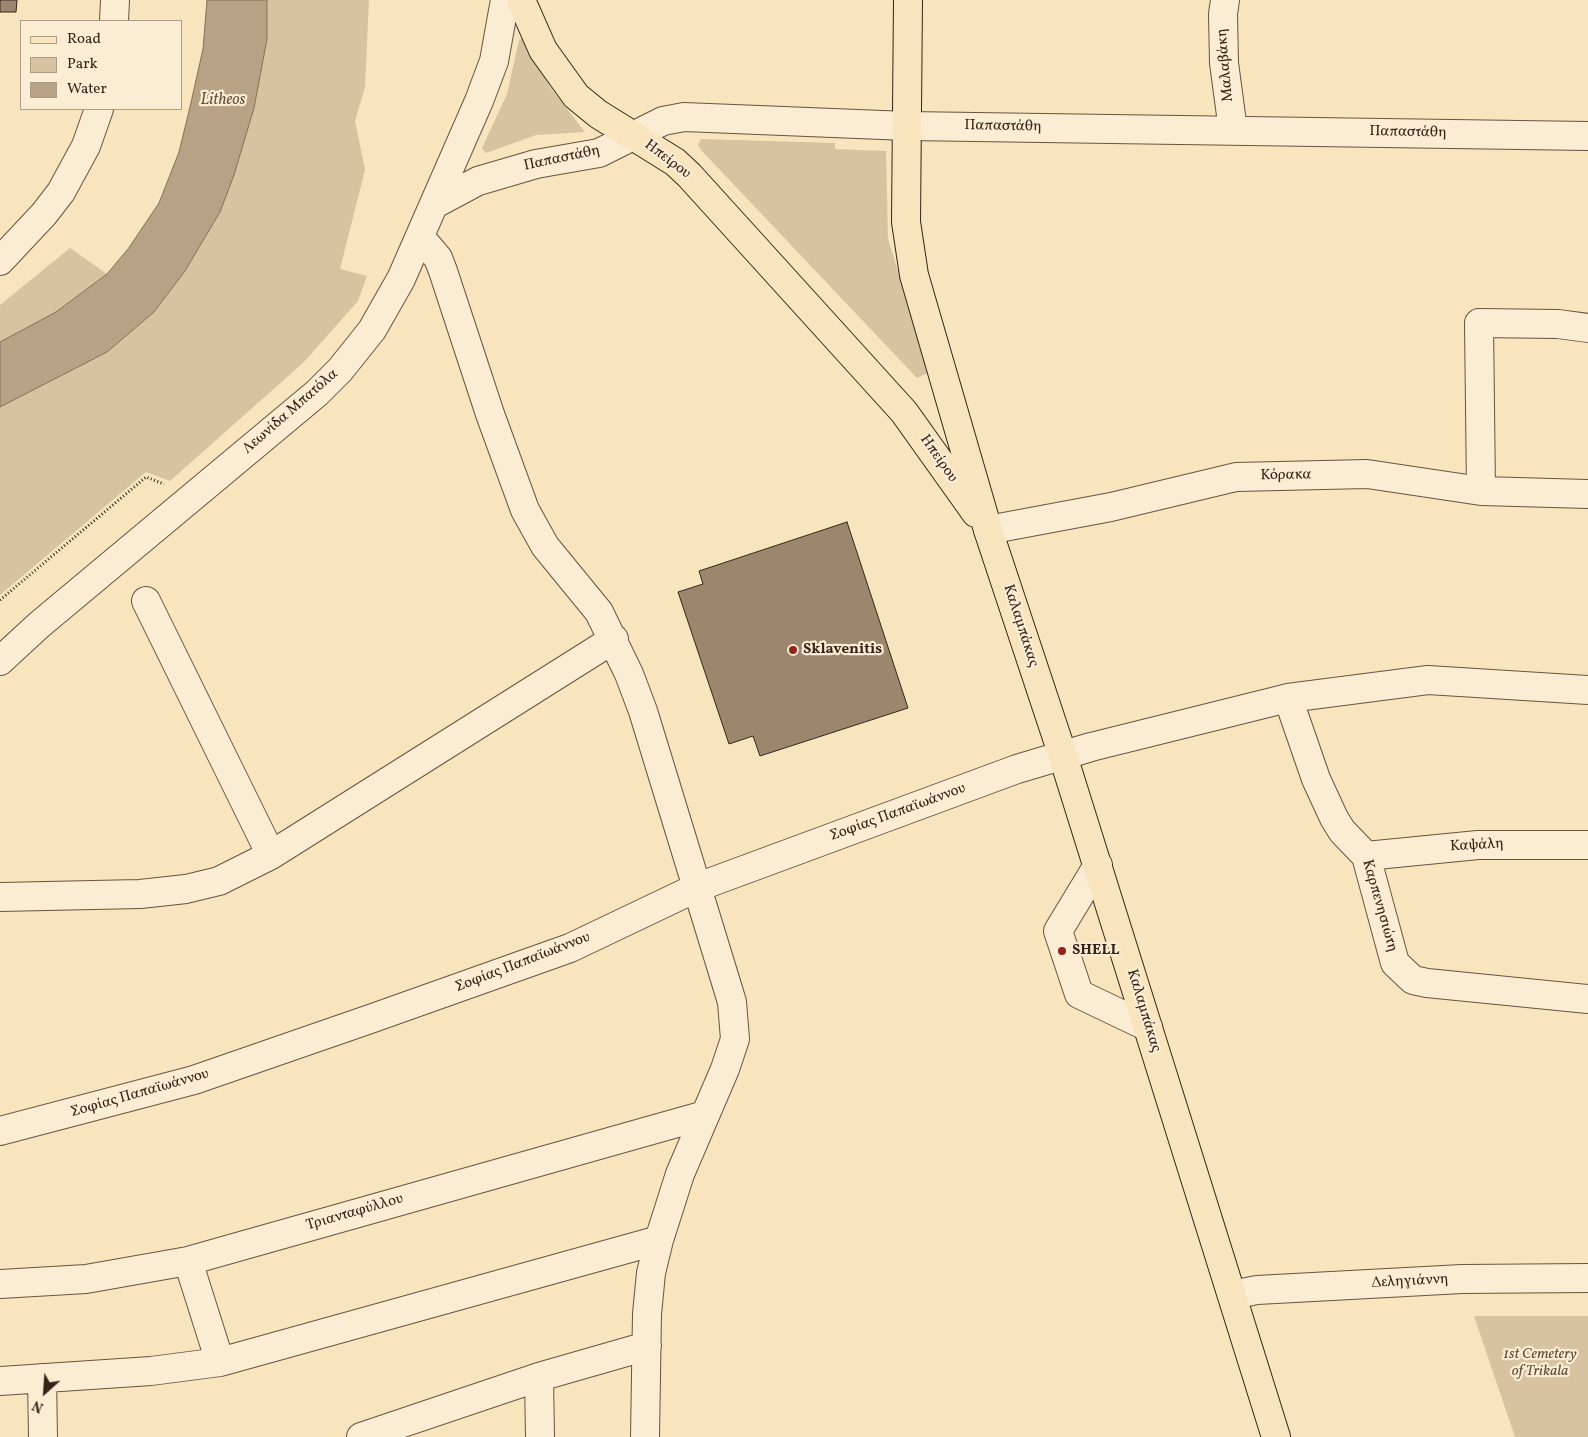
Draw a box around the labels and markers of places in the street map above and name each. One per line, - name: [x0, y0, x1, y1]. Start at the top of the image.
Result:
- place label: Sklavenitis: [803, 641, 882, 659]
- marker: Sklavenitis: [787, 644, 799, 656]
- place label: SHELL: [1072, 942, 1119, 960]
- marker: SHELL: [1056, 945, 1068, 957]

